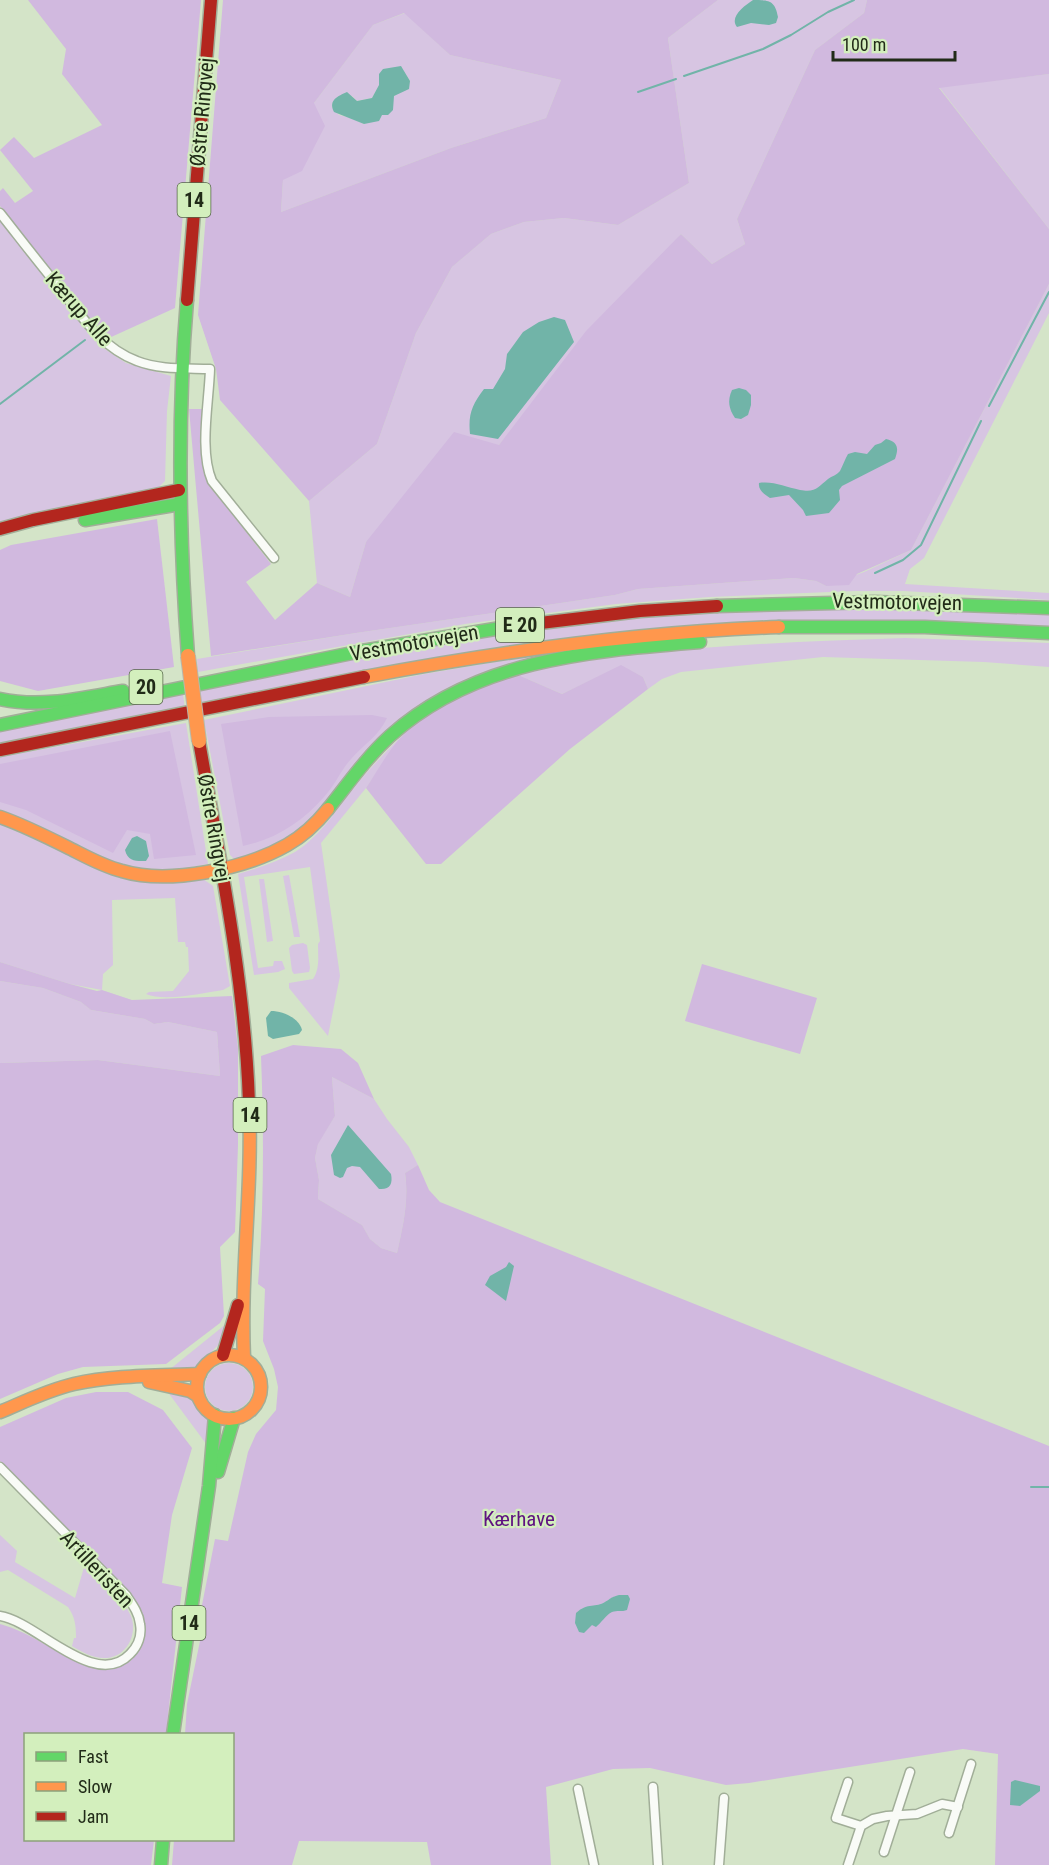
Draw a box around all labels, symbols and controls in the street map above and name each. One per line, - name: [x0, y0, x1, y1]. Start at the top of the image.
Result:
- scale bar: [833, 24, 954, 62]
- text: 100 m: [842, 34, 886, 55]
- street label: Østre Ringvej: [185, 57, 219, 167]
- road number: 14: [178, 183, 210, 217]
- street label: Kærup Alle: [40, 267, 118, 351]
- street label: Vestmotorvejen: [832, 589, 962, 615]
- road number: E 20: [496, 608, 544, 642]
- street label: Vestmotorvejen: [348, 620, 480, 666]
- road number: 20: [130, 670, 162, 704]
- street label: Østre Ringvej: [193, 772, 235, 884]
- road number: 14: [234, 1098, 266, 1132]
- park label: Kærhave: [483, 1507, 555, 1531]
- street label: Artilleristen: [55, 1526, 139, 1612]
- road number: 14: [172, 1606, 206, 1640]
- legend: [24, 1733, 234, 1841]
- text: Fast: [78, 1746, 109, 1767]
- text: Slow: [78, 1776, 113, 1797]
- text: Jam: [78, 1806, 109, 1827]

